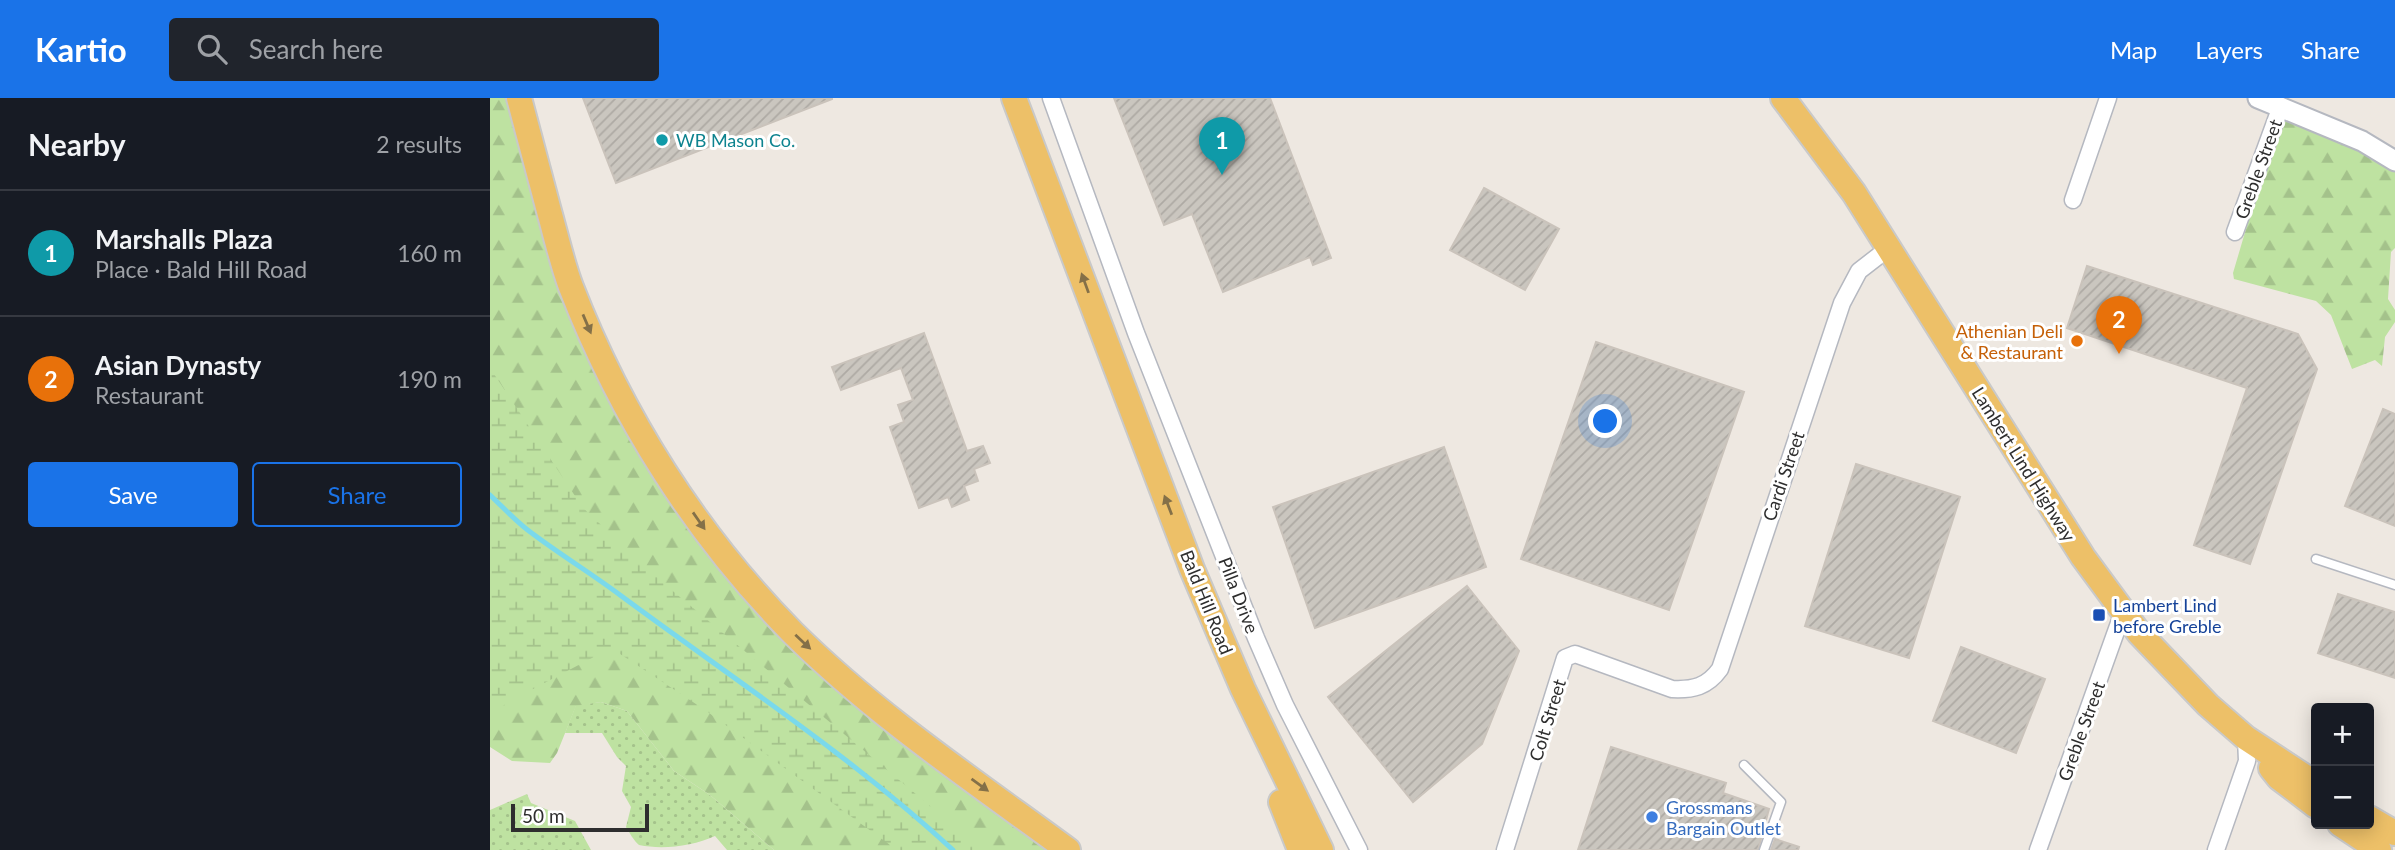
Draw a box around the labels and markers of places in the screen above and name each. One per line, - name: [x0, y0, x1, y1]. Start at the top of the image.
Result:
- pin: 1: [1199, 117, 1245, 175]
- place label: WB Mason Co.: [676, 129, 795, 151]
- marker: WB Mason Co.: [654, 132, 670, 148]
- pin: 2: [2096, 296, 2142, 354]
- place label: Athenian Deli & Restaurant: [1956, 320, 2064, 363]
- marker: Athenian Deli & Restaurant: [2069, 333, 2085, 349]
- place label: Lambert Lind before Greble: [2113, 594, 2222, 637]
- marker: Lambert Lind before Greble: [2091, 607, 2107, 623]
- place label: Grossmans Bargain Outlet: [1666, 796, 1782, 839]
- marker: Grossmans Bargain Outlet: [1644, 809, 1660, 825]

